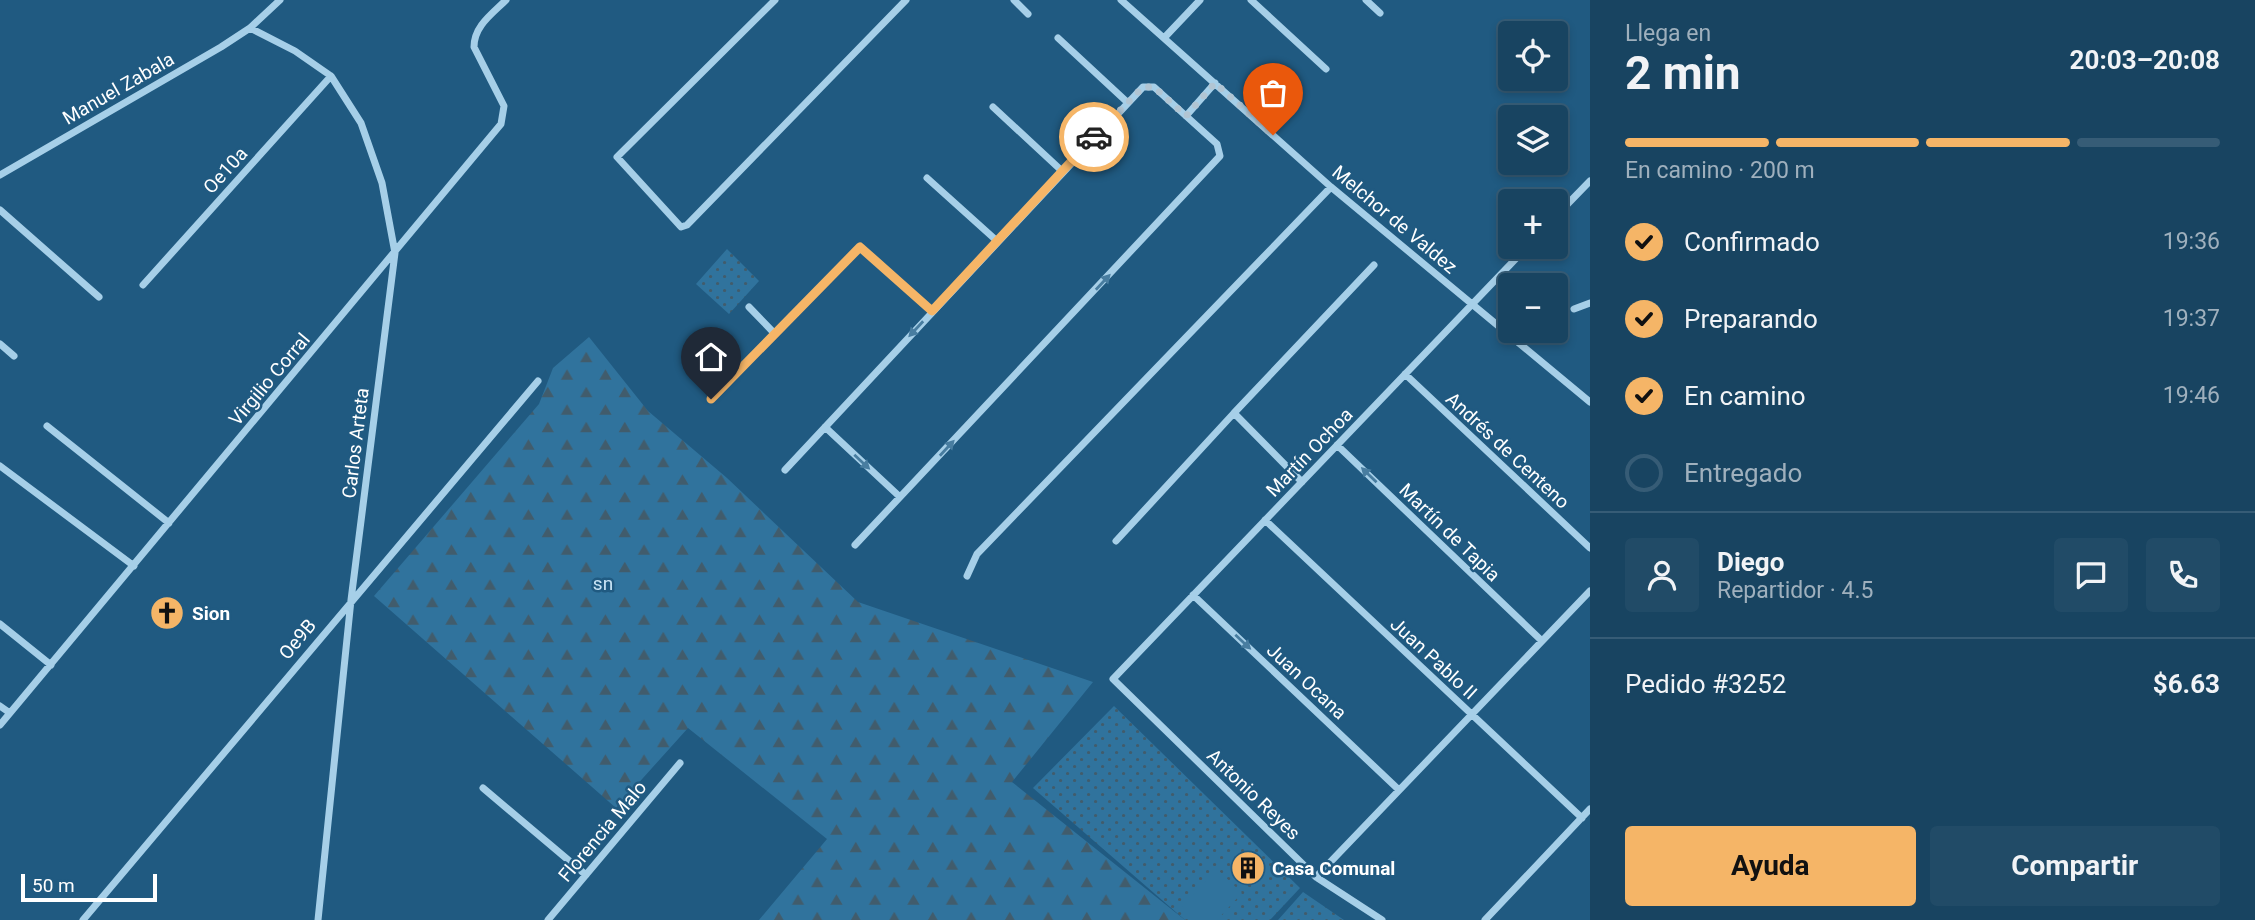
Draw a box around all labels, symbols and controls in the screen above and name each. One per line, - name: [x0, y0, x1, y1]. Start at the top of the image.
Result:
- text: Llega en: [1625, 20, 1711, 47]
- map controls: [1498, 21, 1568, 343]
- button: locate: [1498, 21, 1568, 91]
- text: 20:03–20:08: [2070, 45, 2220, 75]
- text: 2 min: [1625, 46, 1741, 100]
- street label: Manuel Zabala: [58, 47, 178, 130]
- pin: [1243, 63, 1303, 135]
- icon: bag: [1254, 74, 1292, 112]
- courier: [1059, 102, 1129, 172]
- button: layers: [1498, 105, 1568, 175]
- icon: car: [1075, 118, 1113, 156]
- street label: Oe10a: [198, 142, 252, 198]
- text: En camino · 200 m: [1625, 157, 1815, 184]
- street label: Melchor de Valdez: [1328, 160, 1462, 278]
- button: +: [1498, 189, 1568, 259]
- icon: check: [1625, 223, 1663, 261]
- text: Confirmado: [1684, 227, 1820, 257]
- text: 19:36: [2163, 228, 2220, 255]
- button: −: [1498, 273, 1568, 343]
- one-way arrow: [1094, 274, 1110, 291]
- icon: check: [1625, 300, 1663, 338]
- text: Preparando: [1684, 304, 1818, 334]
- text: 19:37: [2163, 305, 2220, 332]
- one-way arrow: [908, 320, 924, 337]
- pin: [681, 327, 741, 399]
- street label: Virgilio Corral: [224, 328, 315, 430]
- icon: home: [692, 338, 730, 376]
- icon: check: [1625, 377, 1663, 415]
- text: En camino: [1684, 381, 1806, 411]
- text: 19:46: [2163, 382, 2220, 409]
- street label: Carlos Arteta: [337, 386, 374, 500]
- street label: Andrés de Centeno: [1441, 387, 1574, 514]
- street label: Martín Ochoa: [1261, 403, 1357, 502]
- one-way arrow: [938, 440, 954, 457]
- one-way arrow: [853, 454, 871, 470]
- text: Entregado: [1684, 458, 1802, 488]
- one-way arrow: [1360, 467, 1377, 484]
- street label: Martín de Tapia: [1394, 478, 1505, 586]
- button: person: [1625, 538, 1699, 612]
- button: chat: [2054, 538, 2128, 612]
- button: phone: [2146, 538, 2220, 612]
- text: Diego: [1717, 547, 1784, 577]
- park label: sn: [593, 572, 613, 595]
- text: Repartidor · 4.5: [1717, 577, 1874, 604]
- church icon: Sion: [148, 594, 186, 632]
- place label: Sion: [192, 602, 230, 625]
- street label: Juan Pablo II: [1386, 612, 1482, 704]
- street label: Oe9B: [274, 614, 321, 664]
- one-way arrow: [1234, 633, 1251, 649]
- street label: Juan Ocana: [1262, 639, 1351, 724]
- text: Pedido #3252: [1625, 669, 1786, 699]
- text: $6.63: [2153, 669, 2220, 699]
- street label: Antonio Reyes: [1202, 744, 1305, 845]
- street label: Florencia Malo: [553, 776, 651, 887]
- button: Ayuda: [1625, 826, 1916, 906]
- button: Compartir: [1930, 826, 2220, 906]
- building icon: Casa Comunal: [1229, 849, 1267, 887]
- place label: Casa Comunal: [1272, 857, 1395, 880]
- scale bar: [21, 871, 158, 903]
- text: 50 m: [32, 874, 75, 897]

